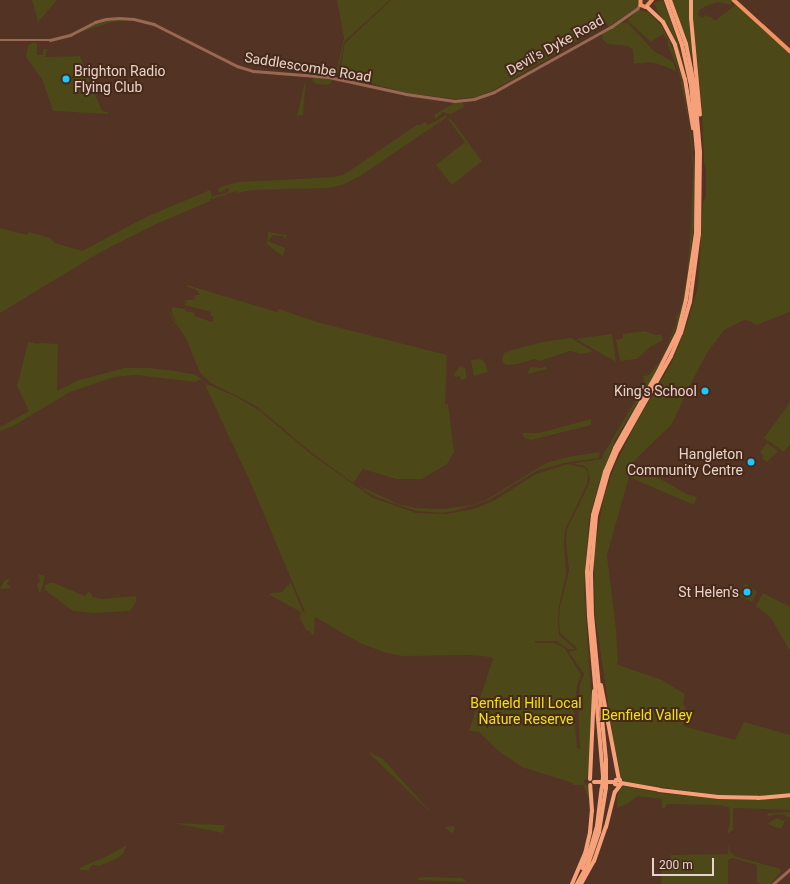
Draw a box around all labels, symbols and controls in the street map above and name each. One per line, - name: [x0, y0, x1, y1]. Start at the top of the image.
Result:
- street label: Devil's Dyke Road: [503, 11, 607, 79]
- street label: Saddlescombe Road: [243, 49, 373, 85]
- place label: Brighton Radio Flying Club: [74, 63, 166, 96]
- marker: Brighton Radio Flying Club: [61, 74, 71, 84]
- place label: King's School: [614, 383, 697, 399]
- marker: King's School: [700, 386, 710, 396]
- place label: Hangleton Community Centre: [627, 446, 743, 478]
- marker: Hangleton Community Centre: [746, 457, 756, 467]
- place label: St Helen's: [678, 584, 739, 600]
- marker: St Helen's: [742, 587, 752, 597]
- park label: Benfield Hill Local Nature Reserve: [470, 695, 582, 728]
- park label: Benfield Valley: [602, 707, 692, 723]
- scale bar: [654, 850, 716, 876]
- text: 200 m: [659, 858, 693, 872]

